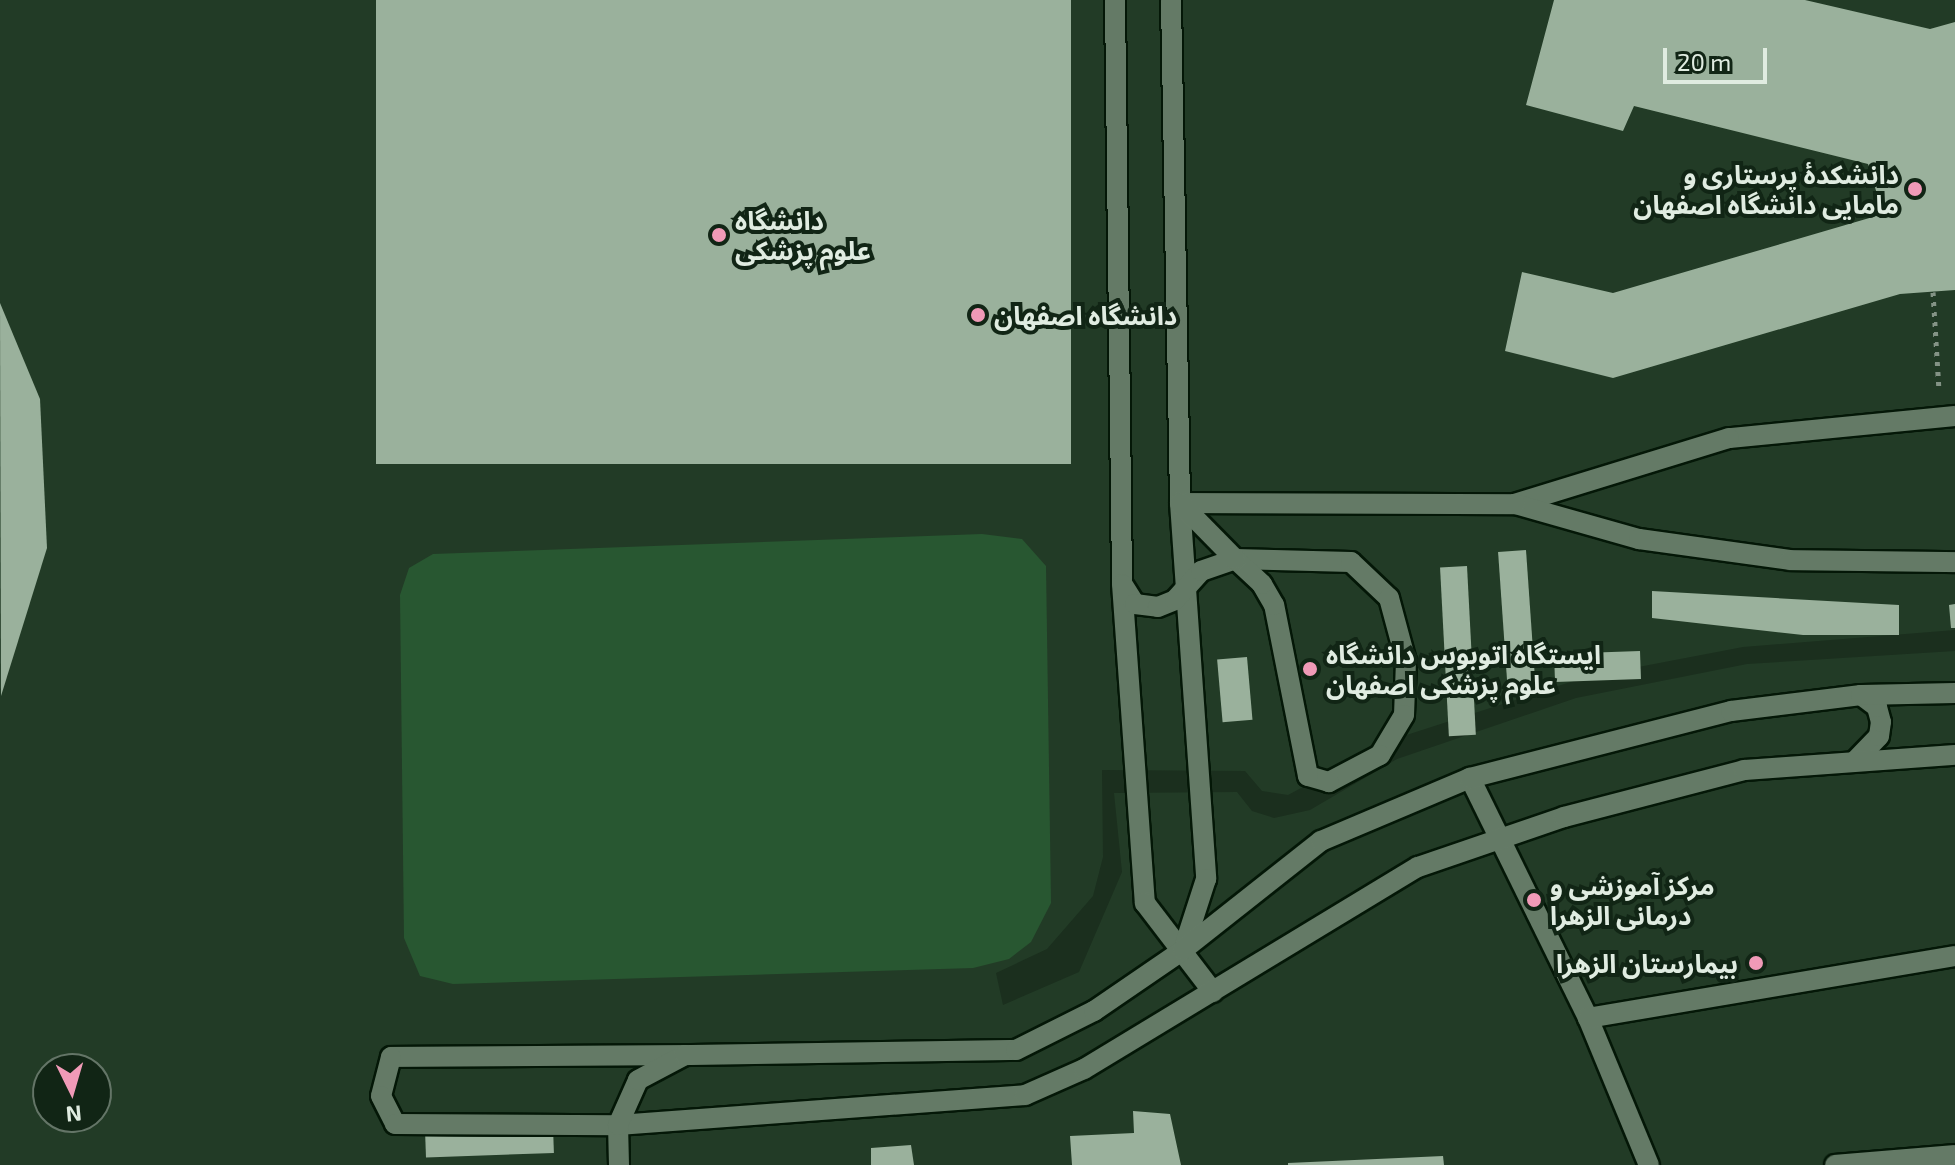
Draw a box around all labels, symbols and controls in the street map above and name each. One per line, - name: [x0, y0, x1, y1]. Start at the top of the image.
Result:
- scale bar: [1667, 32, 1771, 82]
- text: 20 m: [1677, 47, 1731, 76]
- place label: دانشکدهٔ پرستاری و مامایی دانشگاه اصفهان: [1633, 158, 1899, 220]
- marker: دانشکدهٔ پرستاری و مامایی دانشگاه اصفهان: [1906, 180, 1924, 198]
- place label: دانشگاه علوم پزشکی: [735, 204, 871, 266]
- marker: دانشگاه علوم پزشکی: [710, 226, 728, 244]
- place label: دانشگاه اصفهان: [994, 299, 1177, 331]
- marker: دانشگاه اصفهان: [969, 306, 987, 324]
- place label: ایستگاه اتوبوس دانشگاه علوم پزشکی اصفهان: [1326, 638, 1601, 700]
- marker: ایستگاه اتوبوس دانشگاه علوم پزشکی اصفهان: [1301, 660, 1319, 678]
- place label: مرکز آموزشی و درمانی الزهرا: [1550, 869, 1715, 930]
- marker: مرکز آموزشی و درمانی الزهرا: [1525, 891, 1543, 909]
- place label: بیمارستان الزهرا: [1556, 947, 1738, 979]
- marker: بیمارستان الزهرا: [1745, 952, 1767, 974]
- north arrow: [32, 1053, 112, 1133]
- text: N: [65, 1101, 83, 1129]

